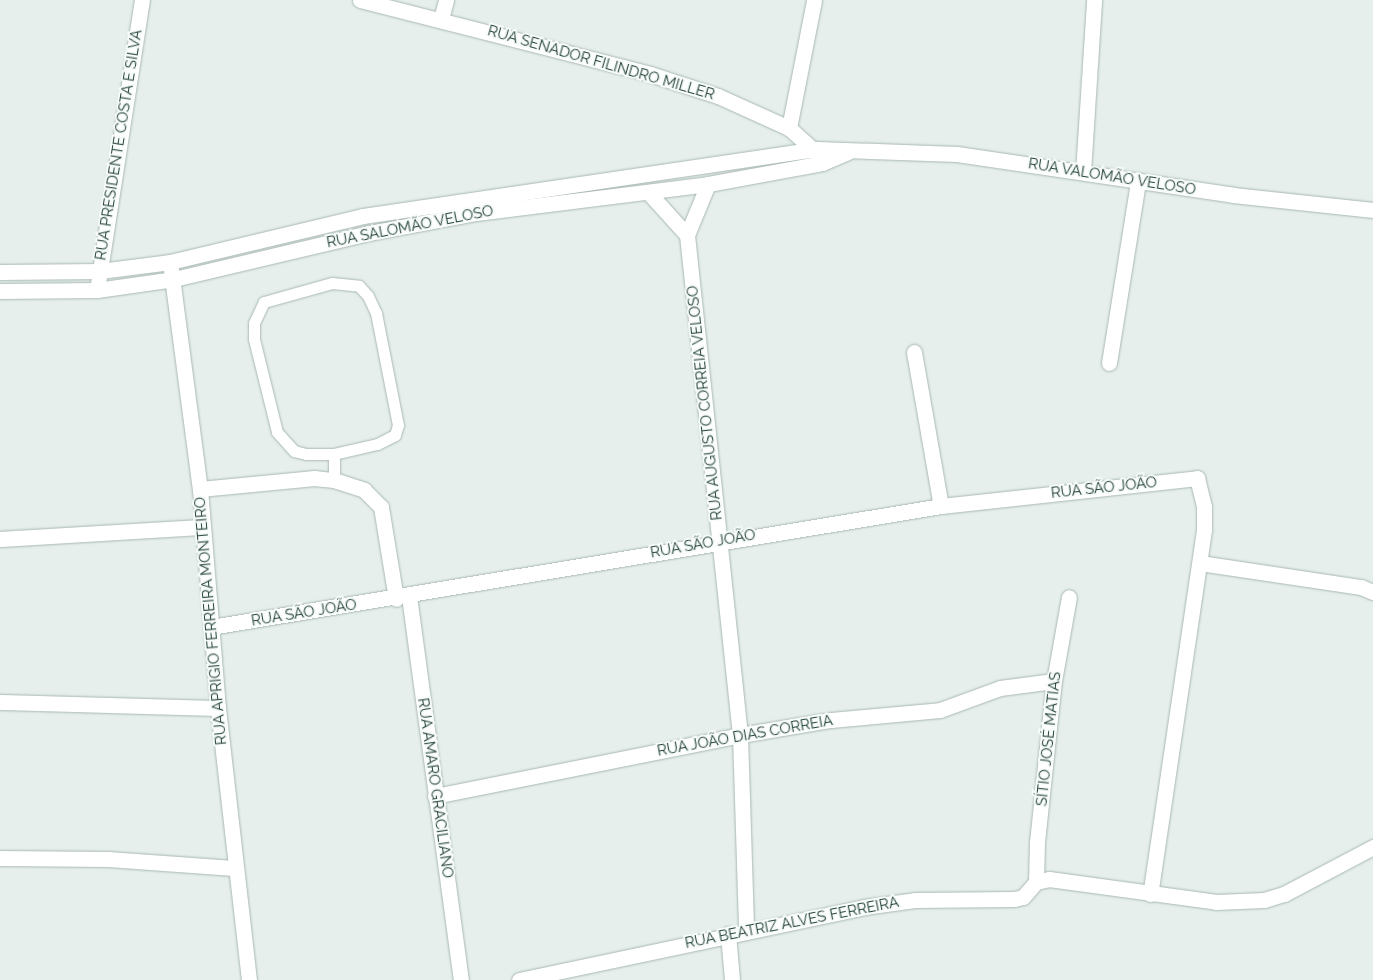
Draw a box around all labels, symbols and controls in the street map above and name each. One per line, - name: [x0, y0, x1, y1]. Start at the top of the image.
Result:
- street label: RUA SENADOR FILINDRO MILLER: [485, 22, 717, 104]
- street label: RUA PRESIDENTE COSTA E SILVA: [92, 28, 146, 262]
- street label: RUA VALOMÃO VELOSO: [1026, 155, 1198, 199]
- street label: RUA SALOMÃO VELOSO: [325, 202, 495, 252]
- street label: RUA AUGUSTO CORREIA VELOSO: [684, 284, 726, 522]
- street label: RUA SÃO JOÃO: [1050, 473, 1158, 503]
- street label: RUA APRIGIO FERREIRA MONTEIRO: [191, 496, 231, 746]
- street label: RUA SÃO JOÃO: [649, 526, 757, 562]
- street label: RUA SÃO JOÃO: [250, 596, 358, 630]
- street label: SÍTIO JOSÉ MATIAS: [1033, 671, 1065, 807]
- street label: RUA AMARO GRACILIANO: [413, 696, 457, 880]
- street label: RUA JOÃO DIAS CORREIA: [655, 712, 835, 760]
- street label: RUA BEATRIZ ALVES FERREIRA: [683, 893, 901, 953]

